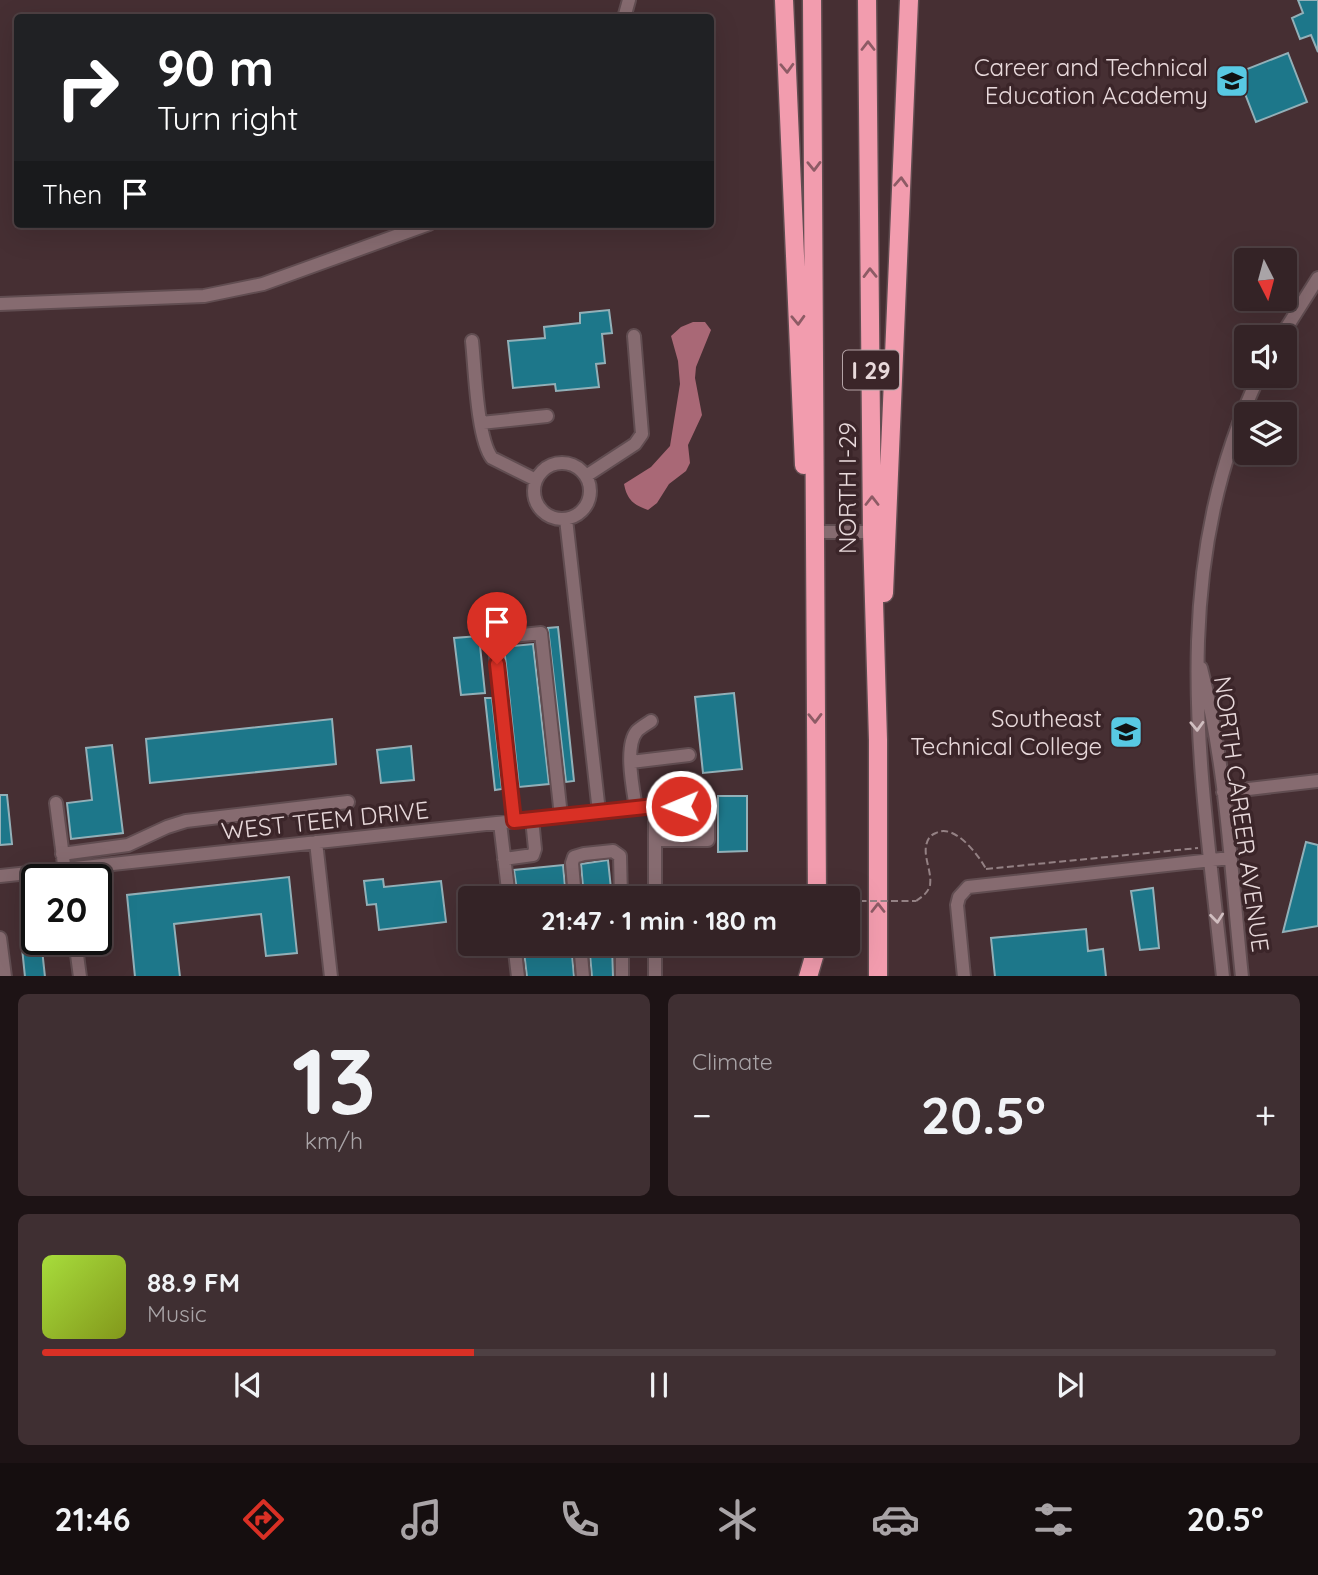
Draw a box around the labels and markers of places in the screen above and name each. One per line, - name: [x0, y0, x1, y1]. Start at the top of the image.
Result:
- place label: Career and Technical Education Academy: [974, 52, 1208, 110]
- school or university icon: Career and Technical Education Academy: [1213, 62, 1251, 100]
- pin: [467, 592, 527, 664]
- place label: Southeast Technical College: [910, 703, 1102, 761]
- school or university icon: Southeast Technical College: [1107, 713, 1145, 751]

